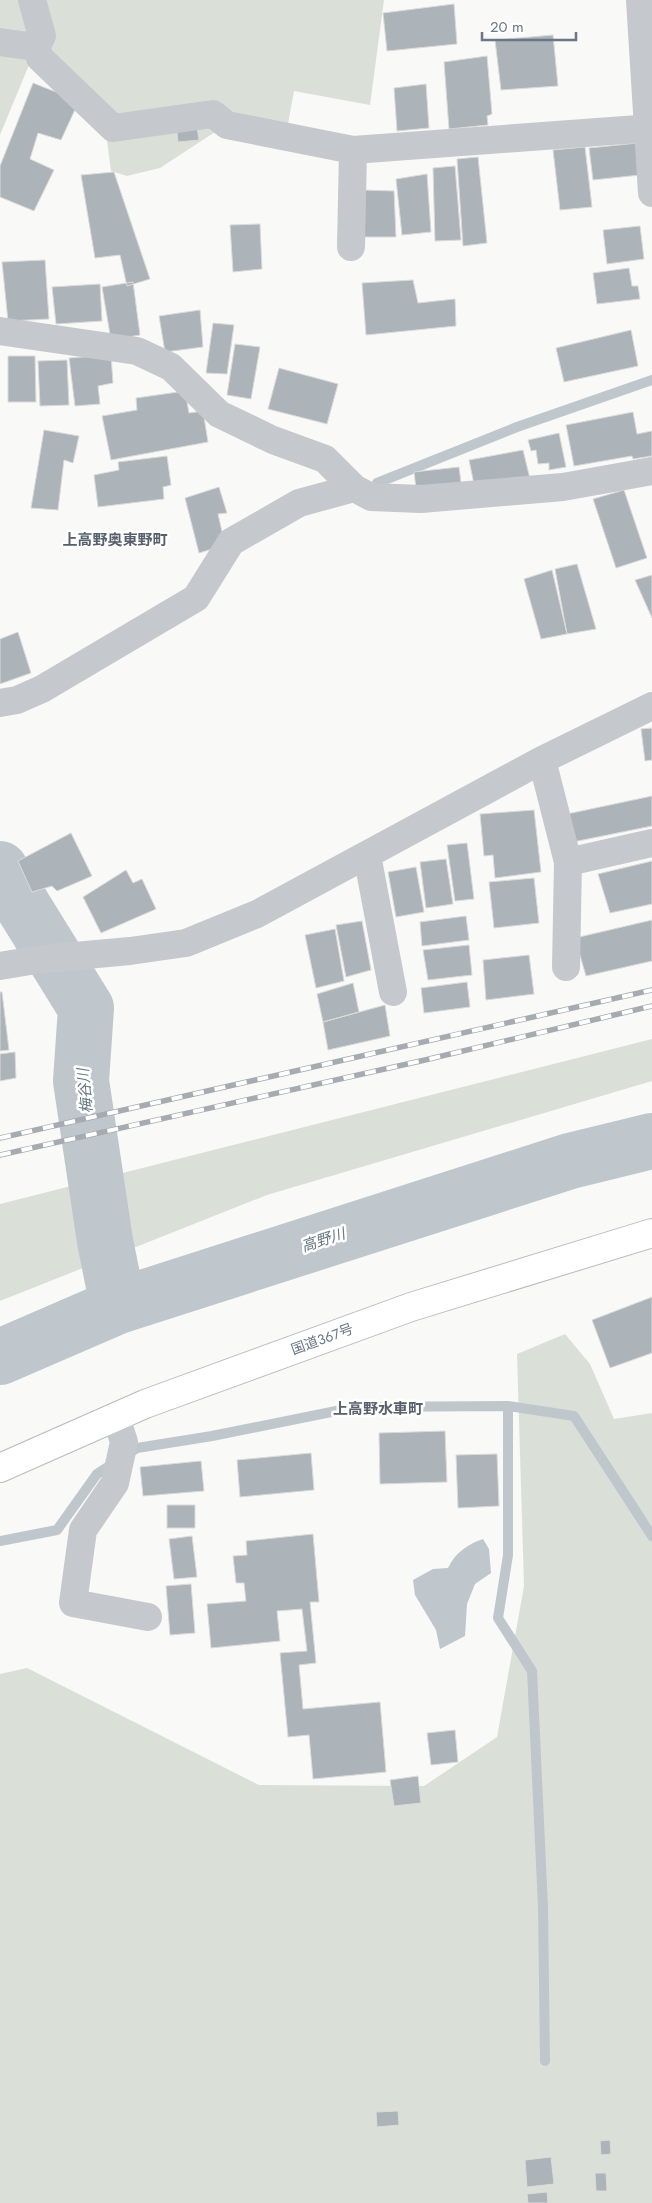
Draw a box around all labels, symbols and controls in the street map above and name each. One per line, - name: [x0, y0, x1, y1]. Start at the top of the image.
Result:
- scale bar: [482, 10, 576, 42]
- text: 20 m: [490, 16, 524, 38]
- district label: 上高野奥東野町: [62, 529, 168, 551]
- water label: 梅谷川: [72, 1066, 98, 1114]
- water label: 高野川: [298, 1222, 350, 1257]
- street label: 国道367号: [288, 1318, 356, 1360]
- district label: 上高野水車町: [333, 1398, 423, 1420]

